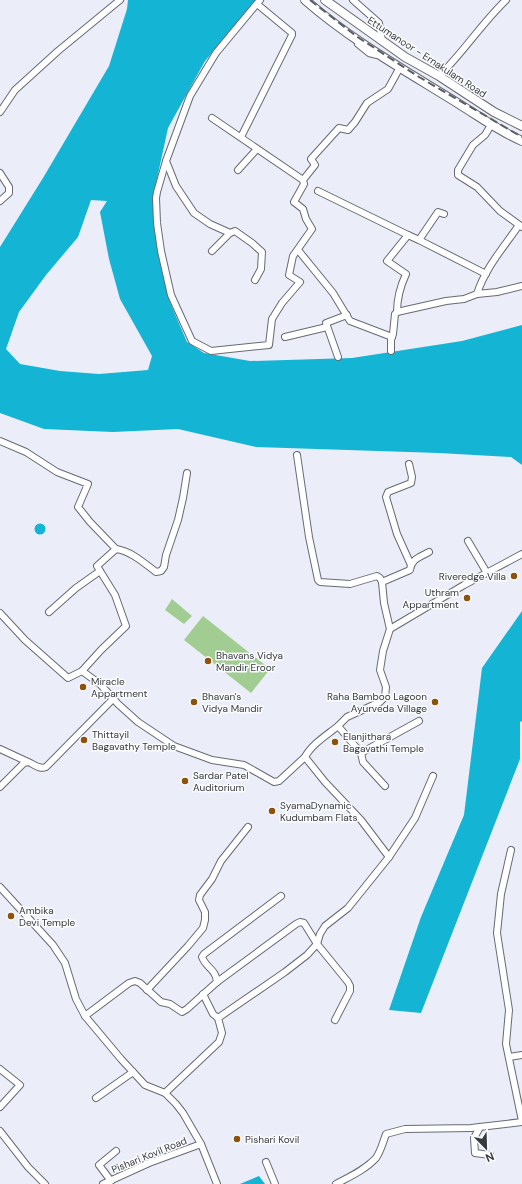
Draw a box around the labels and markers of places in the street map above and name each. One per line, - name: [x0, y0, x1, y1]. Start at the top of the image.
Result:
- place label: Riveredge Villa: [439, 570, 506, 583]
- marker: Riveredge Villa: [509, 571, 519, 581]
- place label: Uthram Appartment: [403, 586, 459, 611]
- marker: Uthram Appartment: [462, 593, 472, 603]
- place label: Bhavans Vidya Mandir Eroor: [216, 649, 283, 674]
- marker: Bhavans Vidya Mandir Eroor: [203, 656, 213, 666]
- place label: Miracle Appartment: [91, 675, 148, 700]
- marker: Miracle Appartment: [78, 682, 88, 692]
- place label: Bhavan's Vidya Mandir: [202, 690, 263, 715]
- place label: Raha Bamboo Lagoon Ayurveda Village: [327, 690, 427, 715]
- marker: Bhavan's Vidya Mandir: [189, 697, 199, 707]
- marker: Raha Bamboo Lagoon Ayurveda Village: [430, 697, 440, 707]
- place label: Thittayil Bagavathy Temple: [92, 728, 176, 753]
- place label: Elanjithara Bagavathi Temple: [343, 730, 424, 755]
- marker: Thittayil Bagavathy Temple: [79, 735, 89, 745]
- marker: Elanjithara Bagavathi Temple: [330, 737, 340, 747]
- place label: Sardar Patel Auditorium: [193, 769, 248, 794]
- marker: Sardar Patel Auditorium: [180, 776, 190, 786]
- place label: SyamaDynamic Kudumbam Flats: [280, 799, 357, 824]
- marker: SyamaDynamic Kudumbam Flats: [267, 806, 277, 816]
- place label: Ambika Devi Temple: [19, 904, 75, 929]
- marker: Ambika Devi Temple: [6, 911, 16, 921]
- place label: Pishari Kovil: [245, 1133, 299, 1146]
- marker: Pishari Kovil: [232, 1134, 242, 1144]

